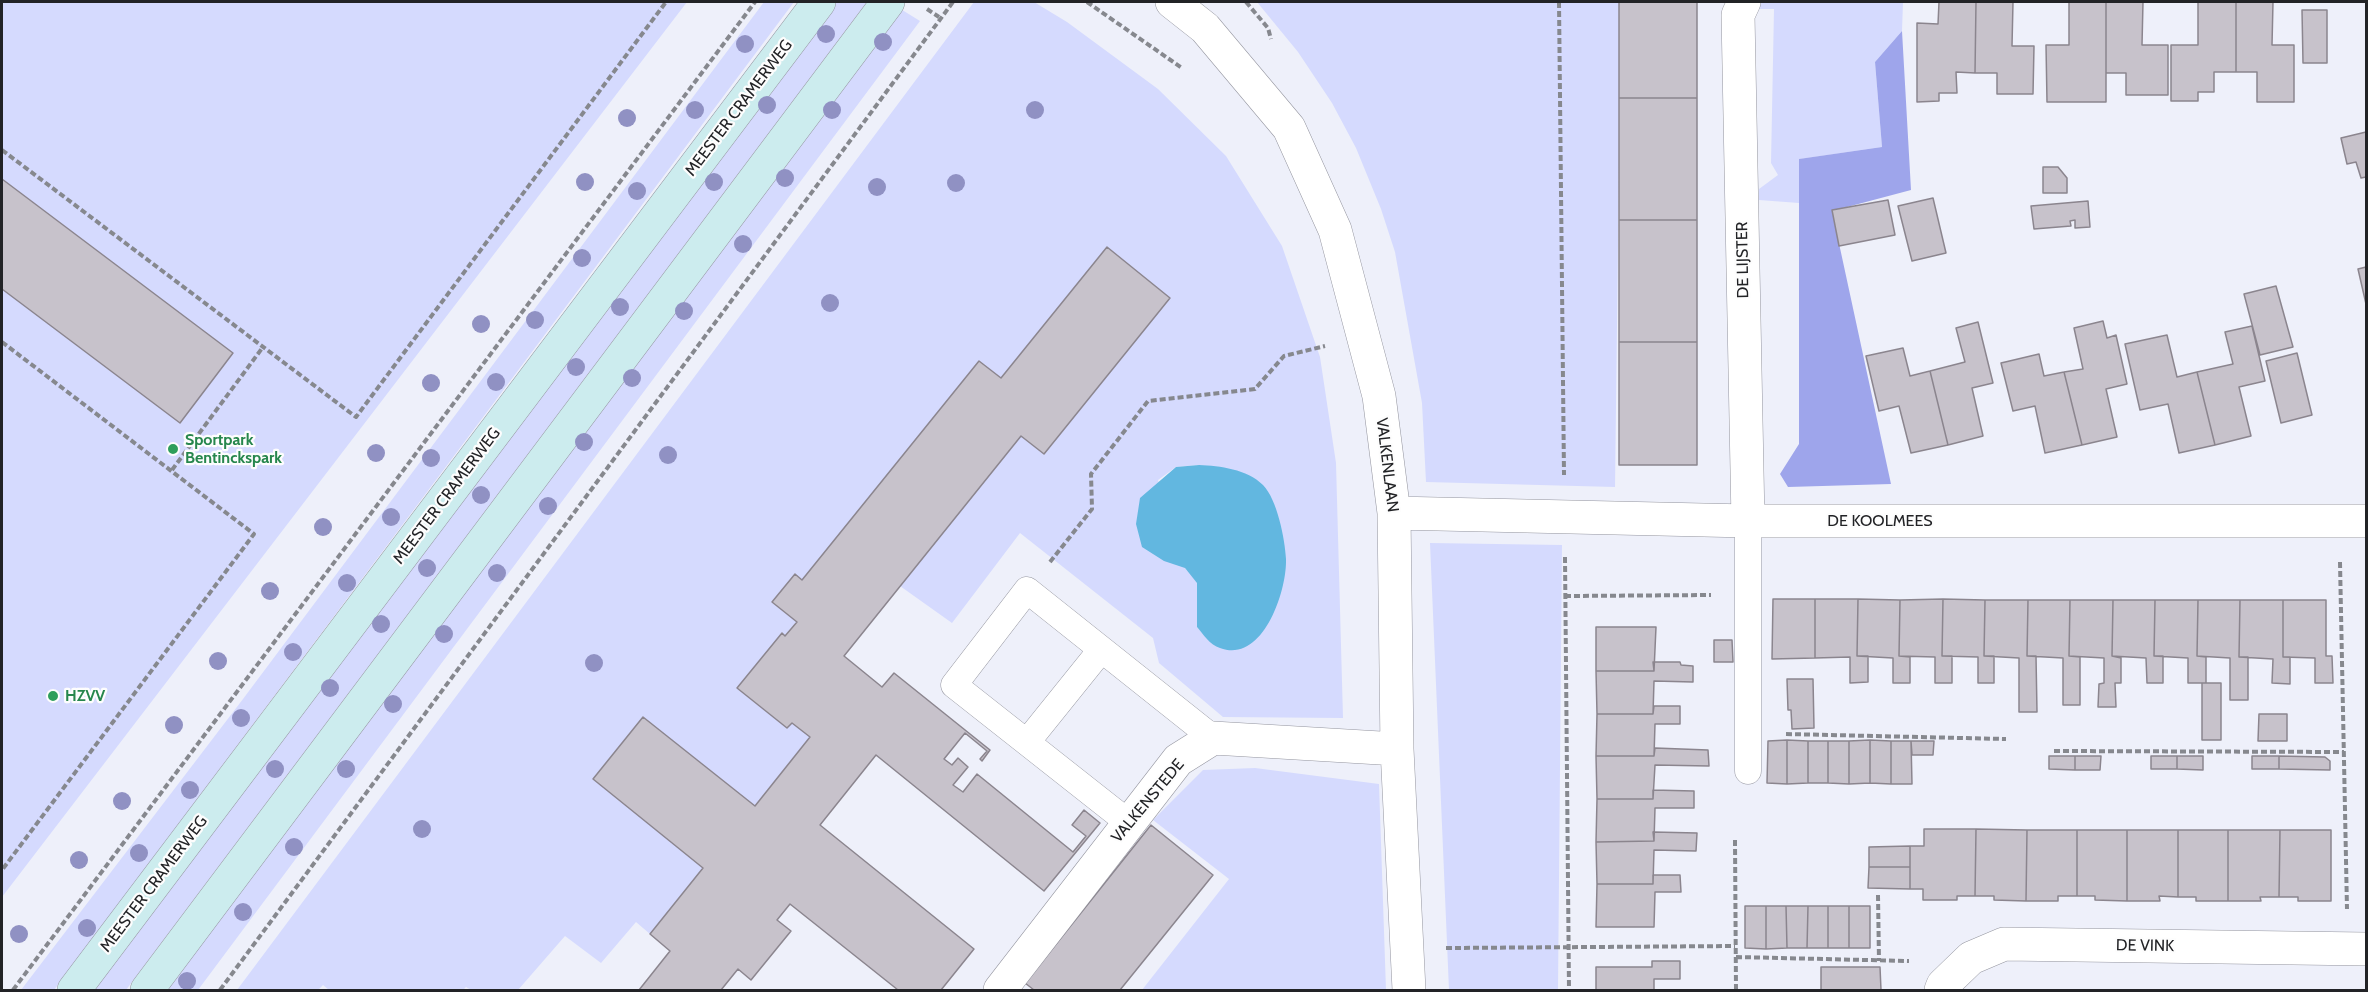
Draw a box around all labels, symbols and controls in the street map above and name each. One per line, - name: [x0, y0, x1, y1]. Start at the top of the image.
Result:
- street label: MEESTER CRAMERWEG: [681, 36, 797, 180]
- street label: DE LIJSTER: [1733, 222, 1753, 298]
- street label: VALKENLAAN: [1372, 417, 1402, 513]
- street label: MEESTER CRAMERWEG: [389, 424, 505, 568]
- place label: Sportpark Bentinckspark: [185, 430, 282, 468]
- marker: Sportpark Bentinckspark: [166, 442, 180, 456]
- street label: DE KOOLMEES: [1827, 511, 1933, 531]
- place label: HZVV: [65, 686, 105, 706]
- marker: HZVV: [46, 689, 60, 703]
- street label: VALKENSTEDE: [1107, 755, 1189, 847]
- street label: MEESTER CRAMERWEG: [96, 812, 212, 956]
- street label: DE VINK: [2116, 936, 2174, 956]

